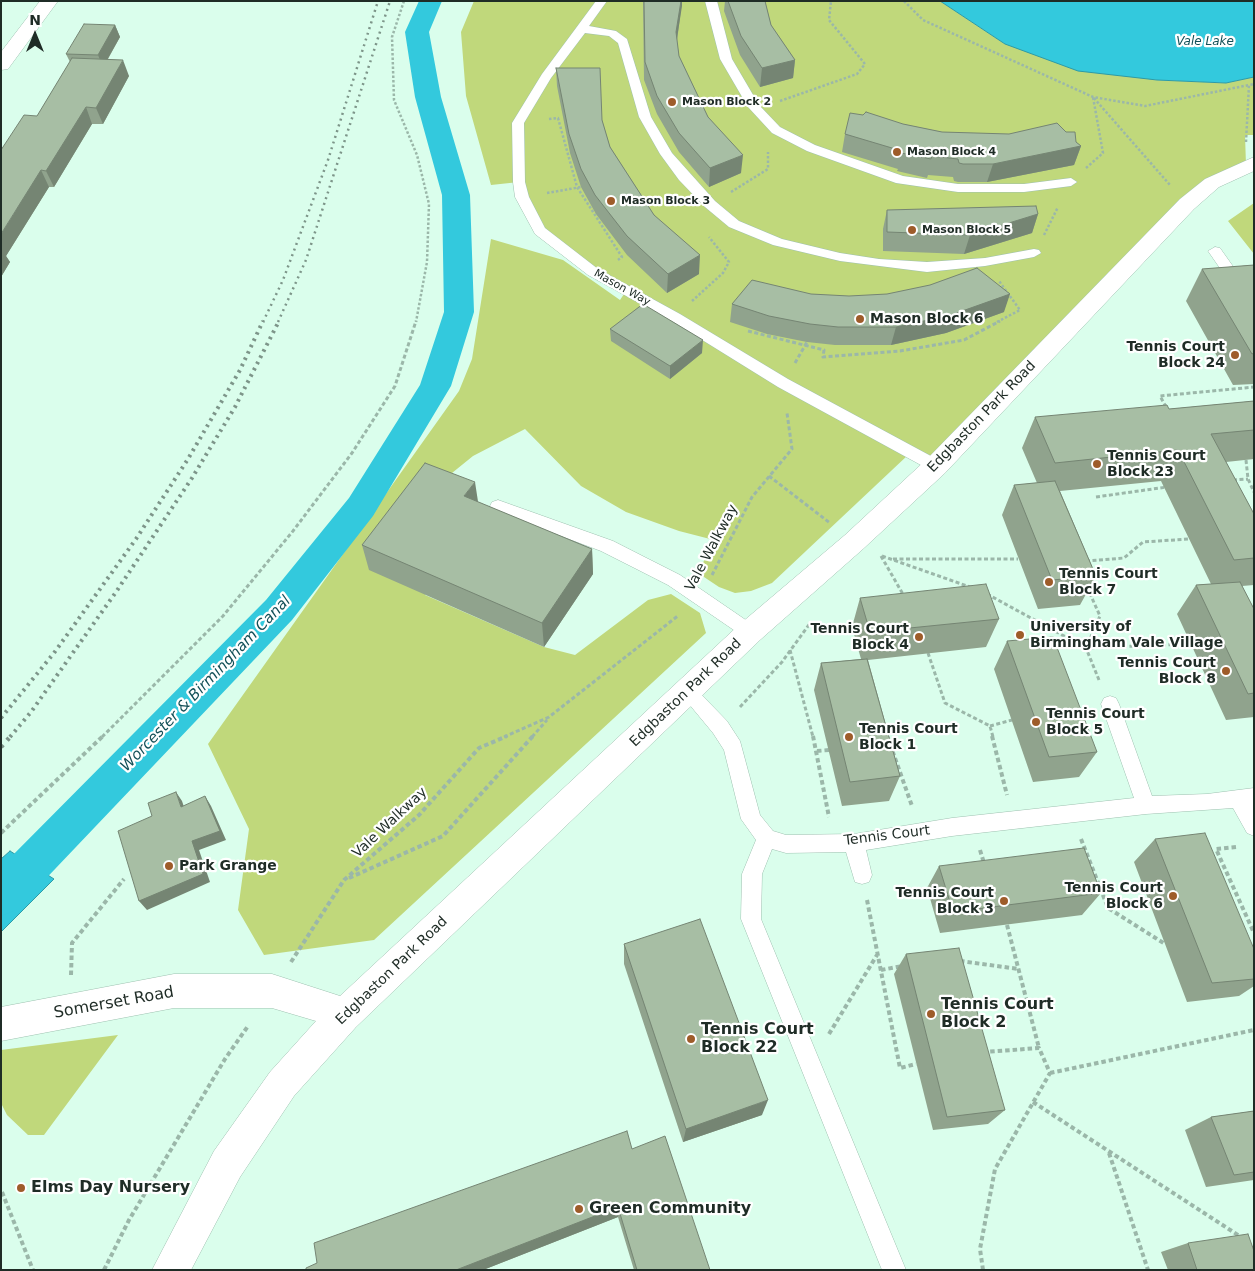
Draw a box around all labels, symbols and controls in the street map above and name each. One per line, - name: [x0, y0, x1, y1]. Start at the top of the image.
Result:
- north arrow: [10, 10, 60, 60]
- text: N: [29, 12, 41, 28]
- water label: Vale Lake: [1176, 35, 1234, 49]
- place label: Mason Block 2: [682, 95, 771, 109]
- marker: Mason Block 2: [666, 96, 678, 108]
- place label: Mason Block 4: [907, 145, 996, 159]
- marker: Mason Block 4: [891, 146, 903, 158]
- place label: Mason Block 3: [621, 194, 710, 208]
- marker: Mason Block 3: [605, 195, 617, 207]
- place label: Mason Block 5: [922, 223, 1011, 237]
- marker: Mason Block 5: [906, 224, 918, 236]
- street label: Mason Way: [591, 267, 653, 309]
- place label: Mason Block 6: [870, 311, 983, 327]
- marker: Mason Block 6: [854, 313, 866, 325]
- place label: Tennis Court Block 24: [1126, 339, 1225, 372]
- marker: Tennis Court Block 24: [1229, 349, 1241, 361]
- street label: Edgbaston Park Road: [924, 358, 1040, 476]
- place label: Tennis Court Block 23: [1107, 448, 1206, 481]
- marker: Tennis Court Block 23: [1091, 458, 1103, 470]
- street label: Vale Walkway: [682, 502, 742, 594]
- place label: Tennis Court Block 7: [1059, 566, 1158, 598]
- marker: Tennis Court Block 7: [1043, 576, 1055, 588]
- water label: Worcester & Birmingham Canal: [117, 592, 295, 776]
- place label: University of Birmingham Vale Village: [1030, 619, 1223, 652]
- place label: Tennis Court Block 4: [810, 621, 909, 654]
- marker: University of Birmingham Vale Village: [1014, 629, 1026, 641]
- marker: Tennis Court Block 4: [913, 631, 925, 643]
- street label: Edgbaston Park Road: [627, 635, 745, 751]
- place label: Tennis Court Block 8: [1117, 655, 1216, 688]
- marker: Tennis Court Block 8: [1220, 665, 1232, 677]
- place label: Tennis Court Block 5: [1046, 706, 1145, 739]
- marker: Tennis Court Block 5: [1030, 716, 1042, 728]
- place label: Tennis Court Block 1: [859, 721, 958, 754]
- marker: Tennis Court Block 1: [843, 731, 855, 743]
- street label: Vale Walkway: [349, 784, 431, 862]
- street label: Tennis Court: [843, 822, 931, 850]
- place label: Park Grange: [179, 858, 277, 874]
- marker: Park Grange: [163, 860, 175, 872]
- place label: Tennis Court Block 6: [1064, 880, 1163, 912]
- place label: Tennis Court Block 3: [895, 885, 994, 918]
- marker: Tennis Court Block 6: [1167, 890, 1179, 902]
- marker: Tennis Court Block 3: [998, 895, 1010, 907]
- street label: Edgbaston Park Road: [333, 913, 451, 1029]
- street label: Somerset Road: [52, 983, 176, 1023]
- place label: Tennis Court Block 2: [941, 995, 1054, 1033]
- marker: Tennis Court Block 2: [925, 1008, 937, 1020]
- place label: Tennis Court Block 22: [701, 1020, 814, 1058]
- marker: Tennis Court Block 22: [685, 1033, 697, 1045]
- place label: Elms Day Nursery: [31, 1178, 190, 1198]
- marker: Elms Day Nursery: [15, 1182, 27, 1194]
- place label: Green Community: [589, 1199, 751, 1219]
- marker: Green Community: [573, 1203, 585, 1215]

